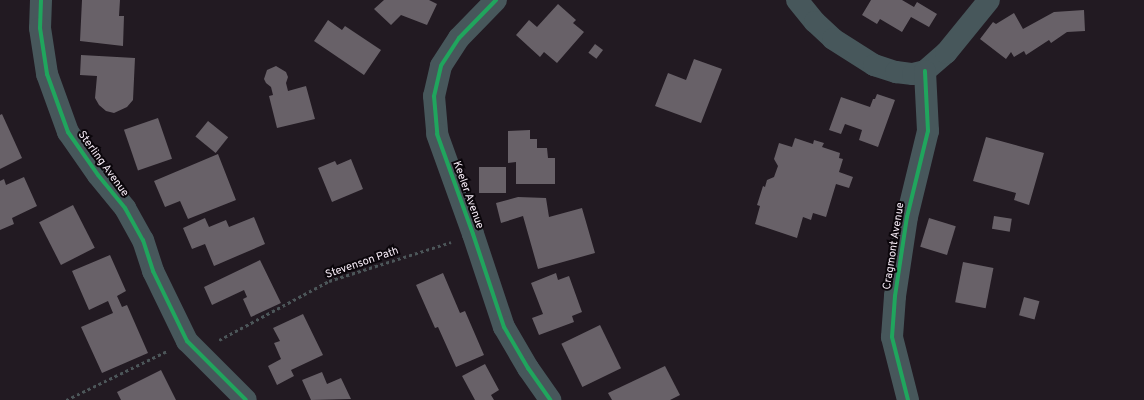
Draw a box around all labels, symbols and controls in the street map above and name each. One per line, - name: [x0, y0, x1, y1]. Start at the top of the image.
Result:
- street label: Sterling Avenue: [75, 128, 131, 200]
- street label: Keeler Avenue: [450, 159, 486, 231]
- street label: Cragmont Avenue: [881, 201, 907, 291]
- street label: Stevenson Path: [324, 244, 400, 282]

